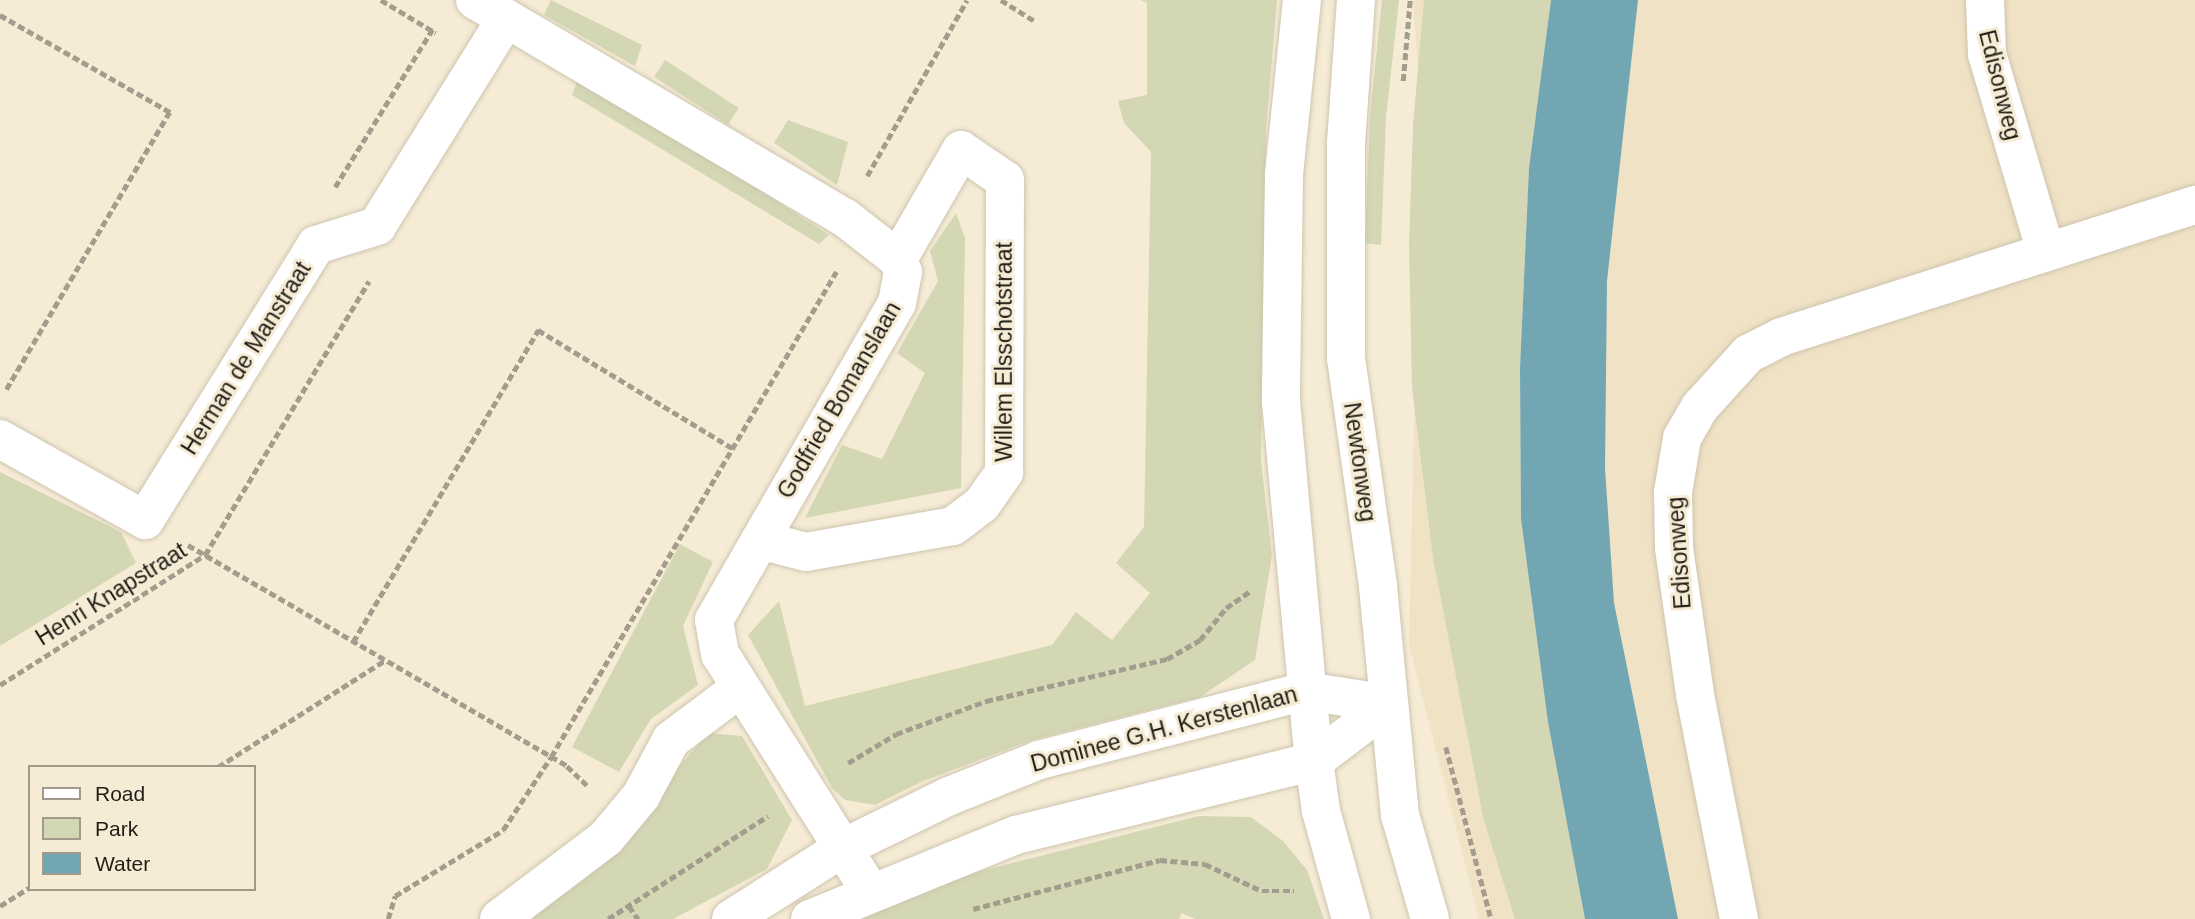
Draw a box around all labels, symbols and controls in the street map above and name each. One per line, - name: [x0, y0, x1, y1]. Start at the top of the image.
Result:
- street label: Edisonweg: [1973, 27, 2027, 143]
- street label: Willem Elsschotstraat: [990, 242, 1018, 462]
- street label: Herman de Manstraat: [175, 256, 317, 460]
- street label: Godfried Bomanslaan: [771, 297, 907, 503]
- street label: Newtonweg: [1338, 401, 1382, 523]
- street label: Edisonweg: [1661, 496, 1697, 610]
- street label: Henri Knapstraat: [31, 537, 191, 651]
- street label: Dominee G.H. Kerstenlaan: [1028, 680, 1300, 778]
- legend: [28, 765, 256, 891]
- text: Road: [95, 782, 145, 805]
- text: Park: [95, 817, 138, 840]
- text: Water: [95, 852, 150, 875]

